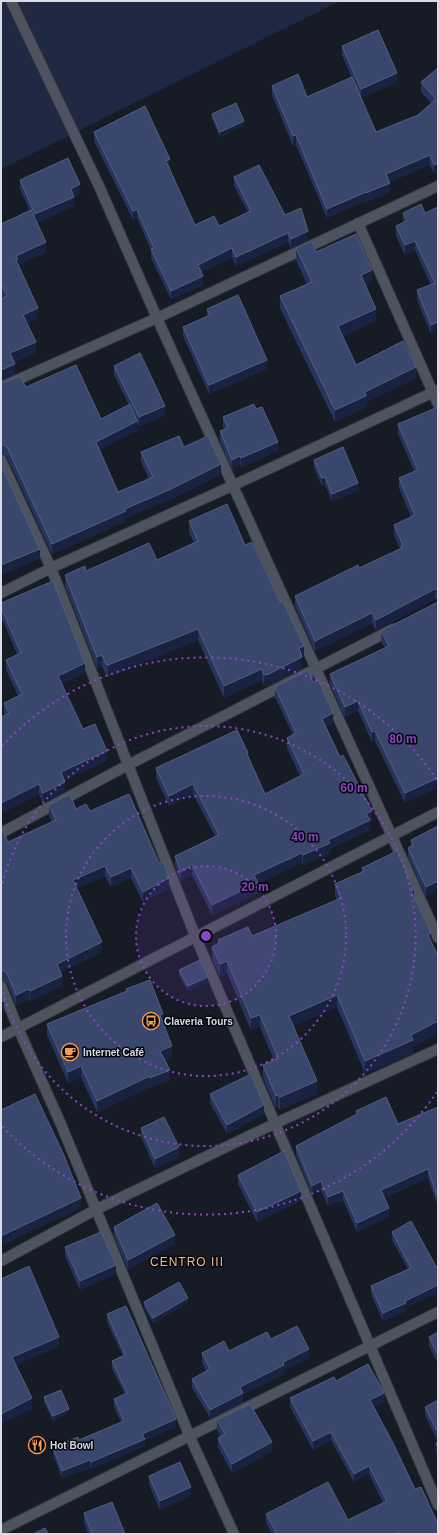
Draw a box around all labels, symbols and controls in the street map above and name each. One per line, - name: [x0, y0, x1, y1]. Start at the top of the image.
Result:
- text: 80 m: [389, 732, 417, 746]
- text: 60 m: [340, 781, 368, 795]
- text: 40 m: [291, 830, 319, 844]
- text: 20 m: [241, 880, 269, 894]
- centre of rings: [199, 929, 213, 943]
- bus stop icon: Claveria Tours: [141, 1011, 161, 1031]
- place label: Claveria Tours: [164, 1016, 233, 1027]
- cafe icon: Internet Café: [60, 1042, 80, 1062]
- place label: Internet Café: [83, 1047, 145, 1058]
- district label: CENTRO III: [150, 1255, 224, 1269]
- restaurant icon: Hot Bowl: [27, 1435, 47, 1455]
- place label: Hot Bowl: [50, 1440, 94, 1451]

